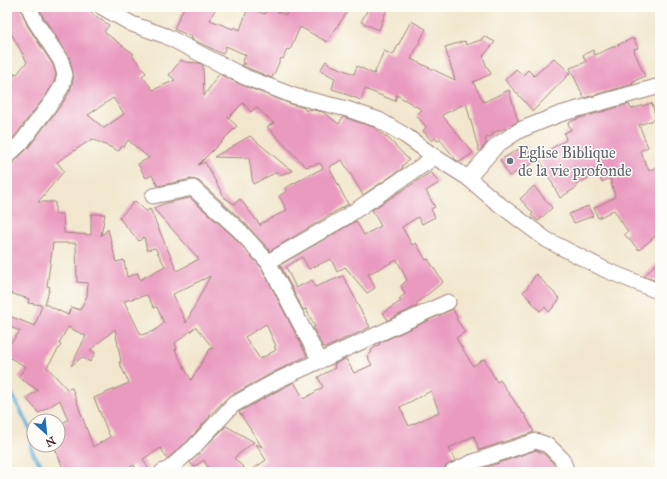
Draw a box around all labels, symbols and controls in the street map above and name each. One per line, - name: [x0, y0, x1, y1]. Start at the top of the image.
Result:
- place label: Eglise Biblique de la vie profonde: [518, 143, 632, 180]
- marker: Eglise Biblique de la vie profonde: [505, 156, 515, 166]
- north arrow: [26, 413, 66, 453]
- text: N: [43, 434, 57, 450]

